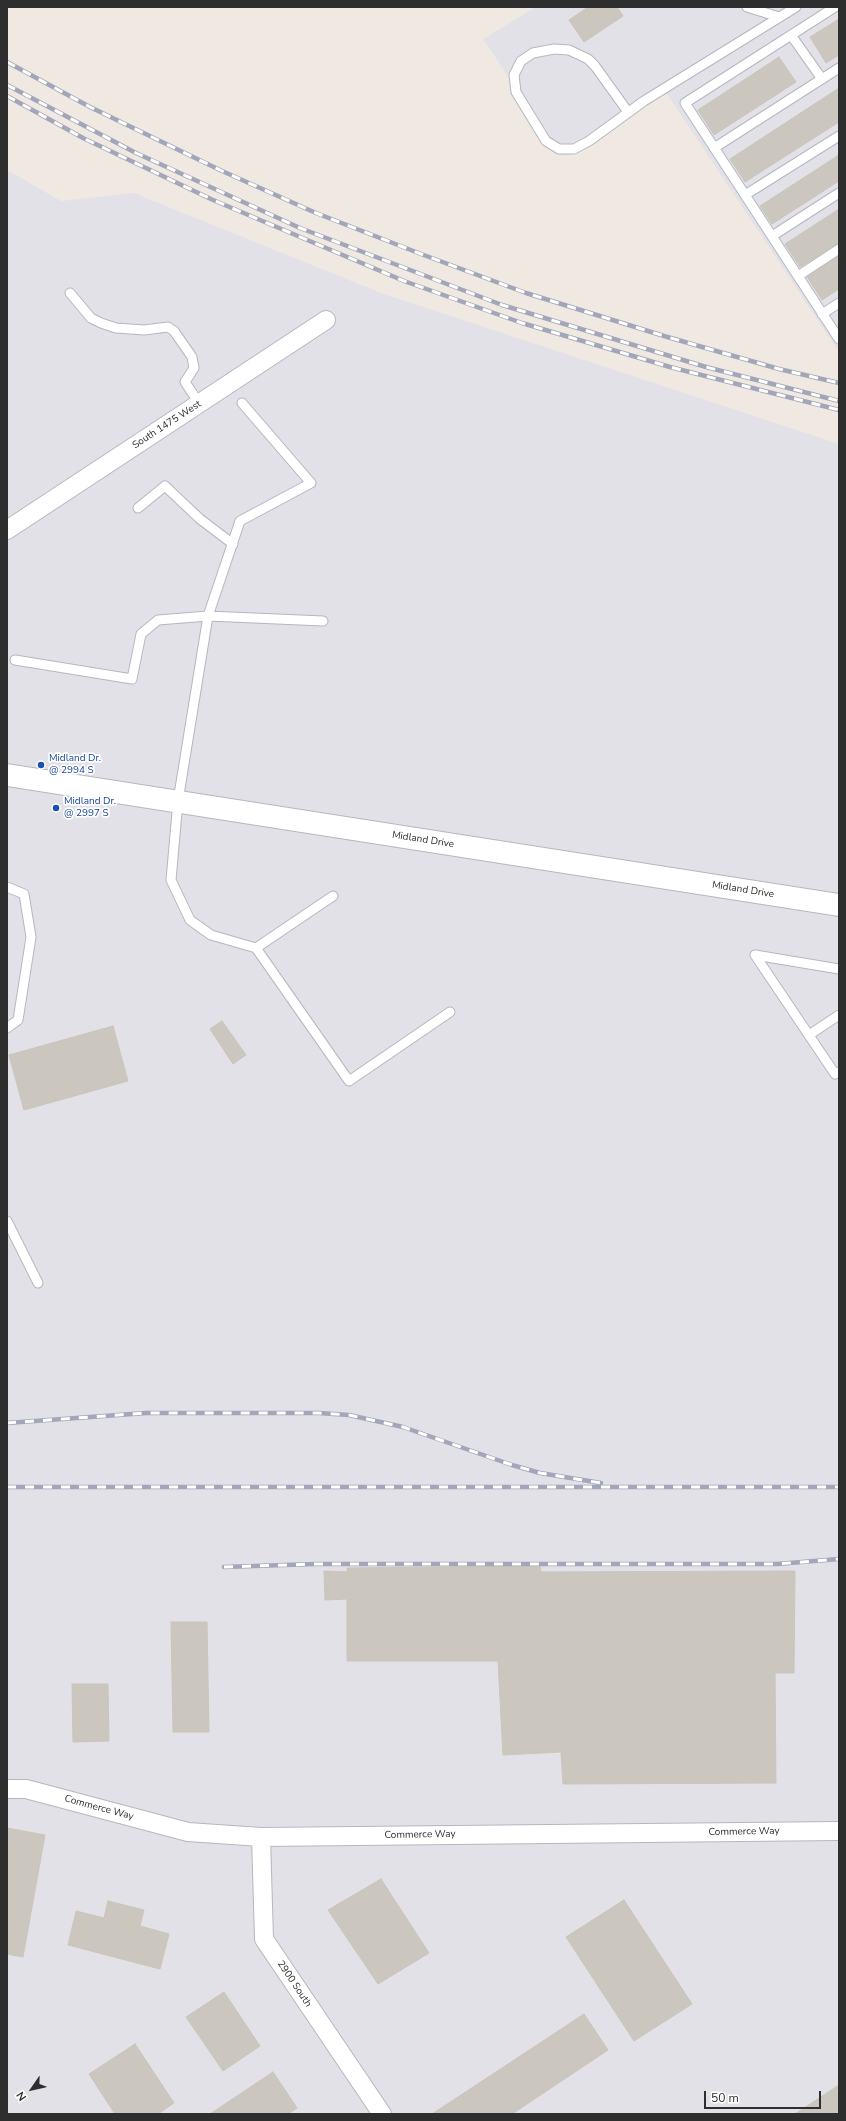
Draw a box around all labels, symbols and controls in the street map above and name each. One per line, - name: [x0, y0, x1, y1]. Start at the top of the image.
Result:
- street label: South 1475 West: [130, 398, 204, 452]
- place label: Midland Dr. @ 2994 S: [49, 753, 101, 776]
- marker: Midland Dr. @ 2994 S: [36, 760, 46, 770]
- place label: Midland Dr. @ 2997 S: [64, 796, 116, 820]
- marker: Midland Dr. @ 2997 S: [51, 803, 61, 813]
- street label: Midland Drive: [391, 829, 455, 851]
- street label: Midland Drive: [711, 879, 775, 901]
- street label: Commerce Way: [63, 1793, 135, 1823]
- street label: Commerce Way: [708, 1825, 780, 1839]
- street label: Commerce Way: [384, 1828, 456, 1842]
- street label: 2900 South: [274, 1959, 314, 2009]
- north arrow: [12, 2069, 52, 2109]
- scale bar: [706, 2083, 823, 2109]
- text: N: [13, 2088, 30, 2104]
- text: 50 m: [711, 2090, 739, 2106]

